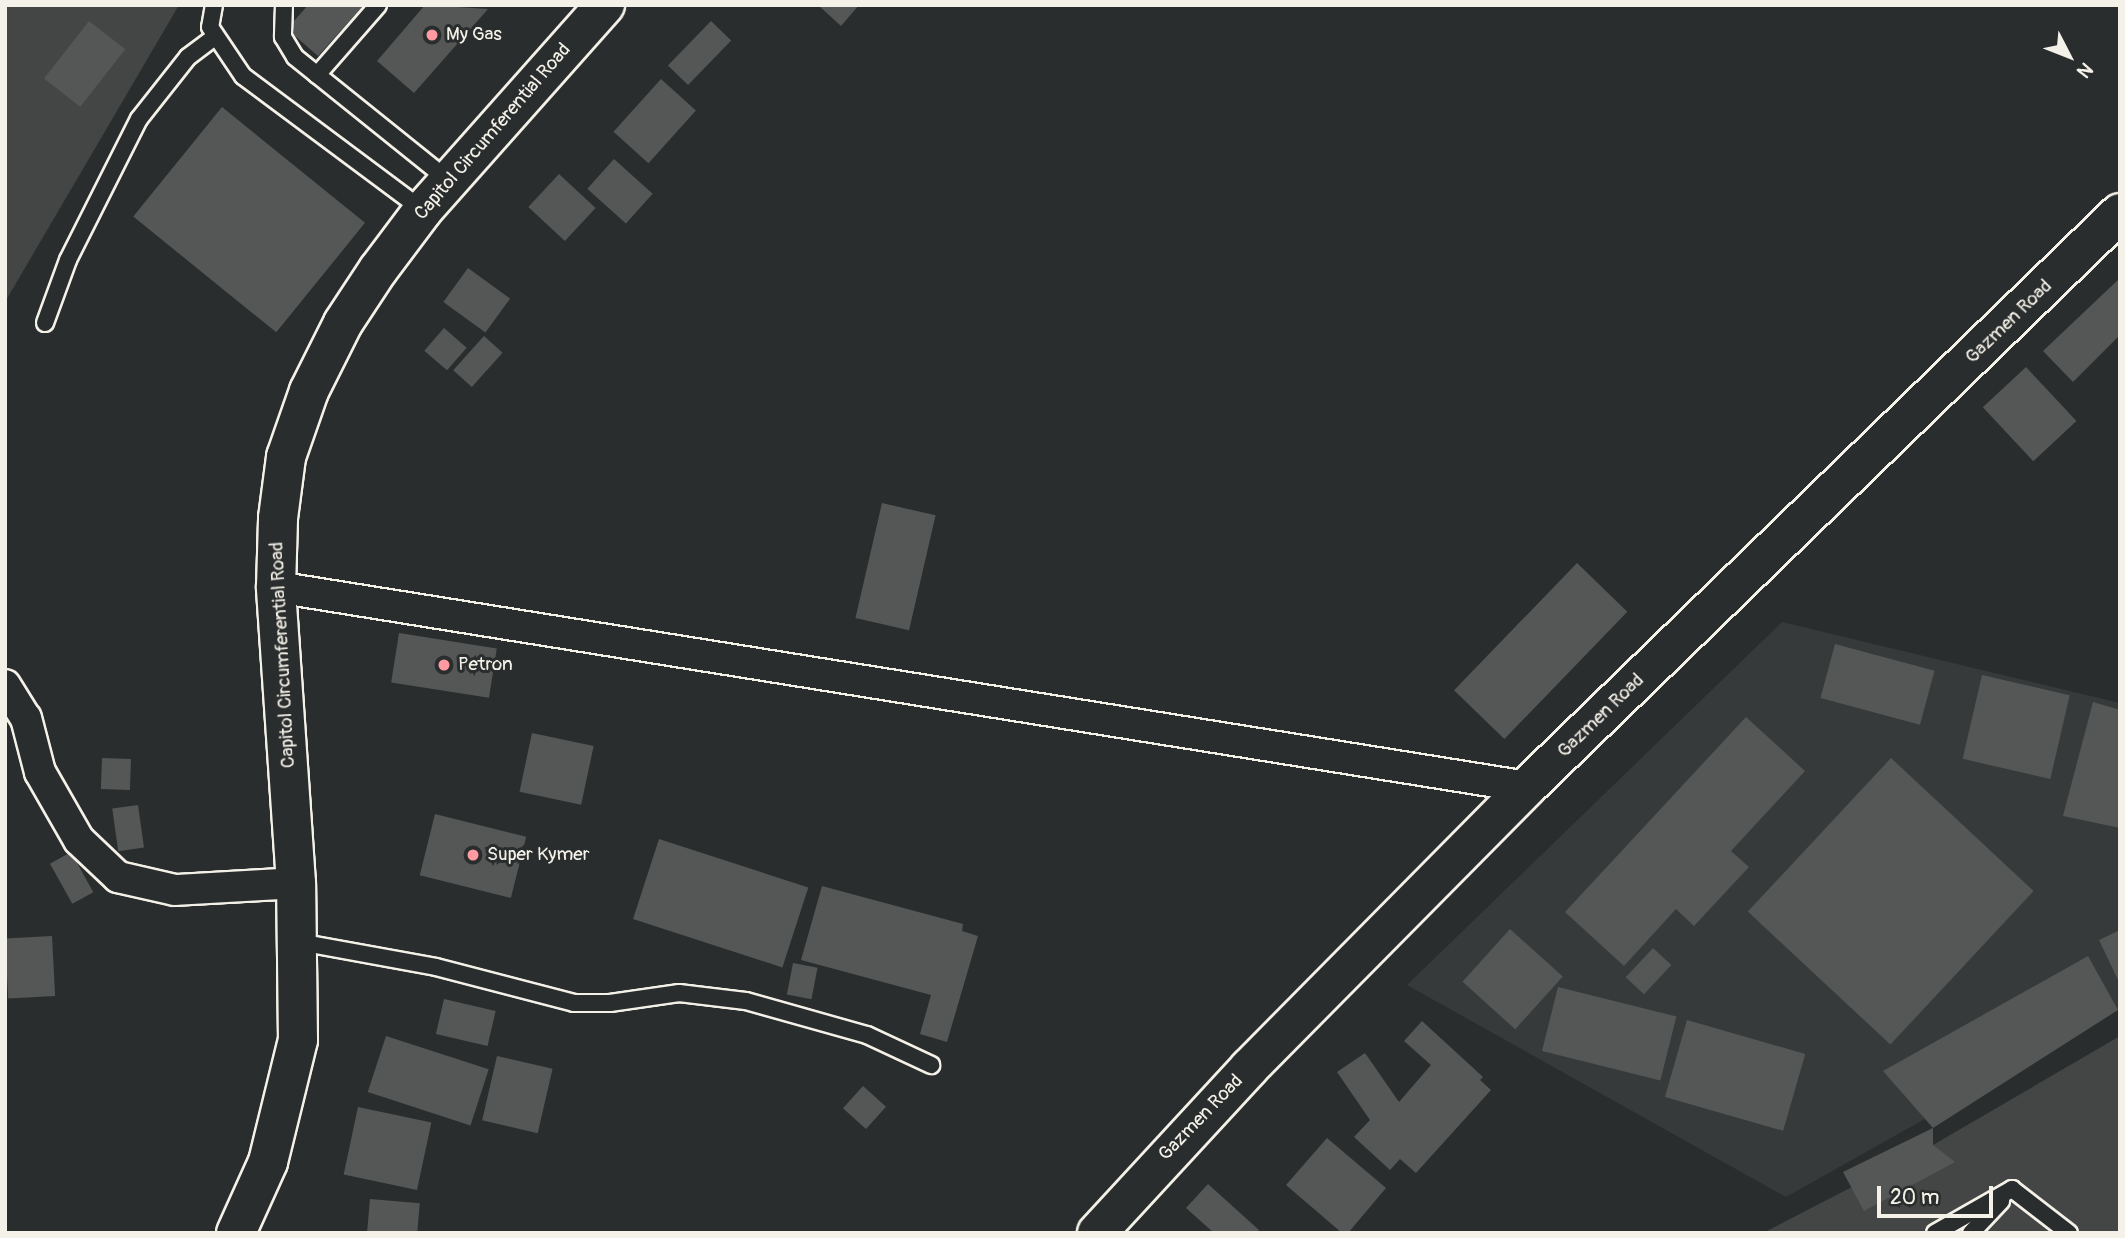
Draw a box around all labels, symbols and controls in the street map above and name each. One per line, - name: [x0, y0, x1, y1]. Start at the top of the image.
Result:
- north arrow: [2034, 21, 2104, 91]
- place label: My Gas: [446, 24, 502, 46]
- marker: My Gas: [424, 27, 440, 43]
- street label: Capitol Circumferential Road: [410, 39, 576, 225]
- text: N: [2071, 57, 2098, 83]
- street label: Gazmen Road: [1961, 275, 2057, 369]
- street label: Capitol Circumferential Road: [266, 541, 300, 769]
- place label: Petron: [458, 654, 513, 676]
- marker: Petron: [436, 657, 452, 673]
- street label: Gazmen Road: [1553, 669, 1649, 763]
- place label: Super Kymer: [487, 844, 589, 866]
- marker: Super Kymer: [465, 847, 481, 863]
- street label: Gazmen Road: [1154, 1070, 1248, 1166]
- scale bar: [1880, 1172, 1996, 1216]
- text: 20 m: [1890, 1184, 1939, 1211]

